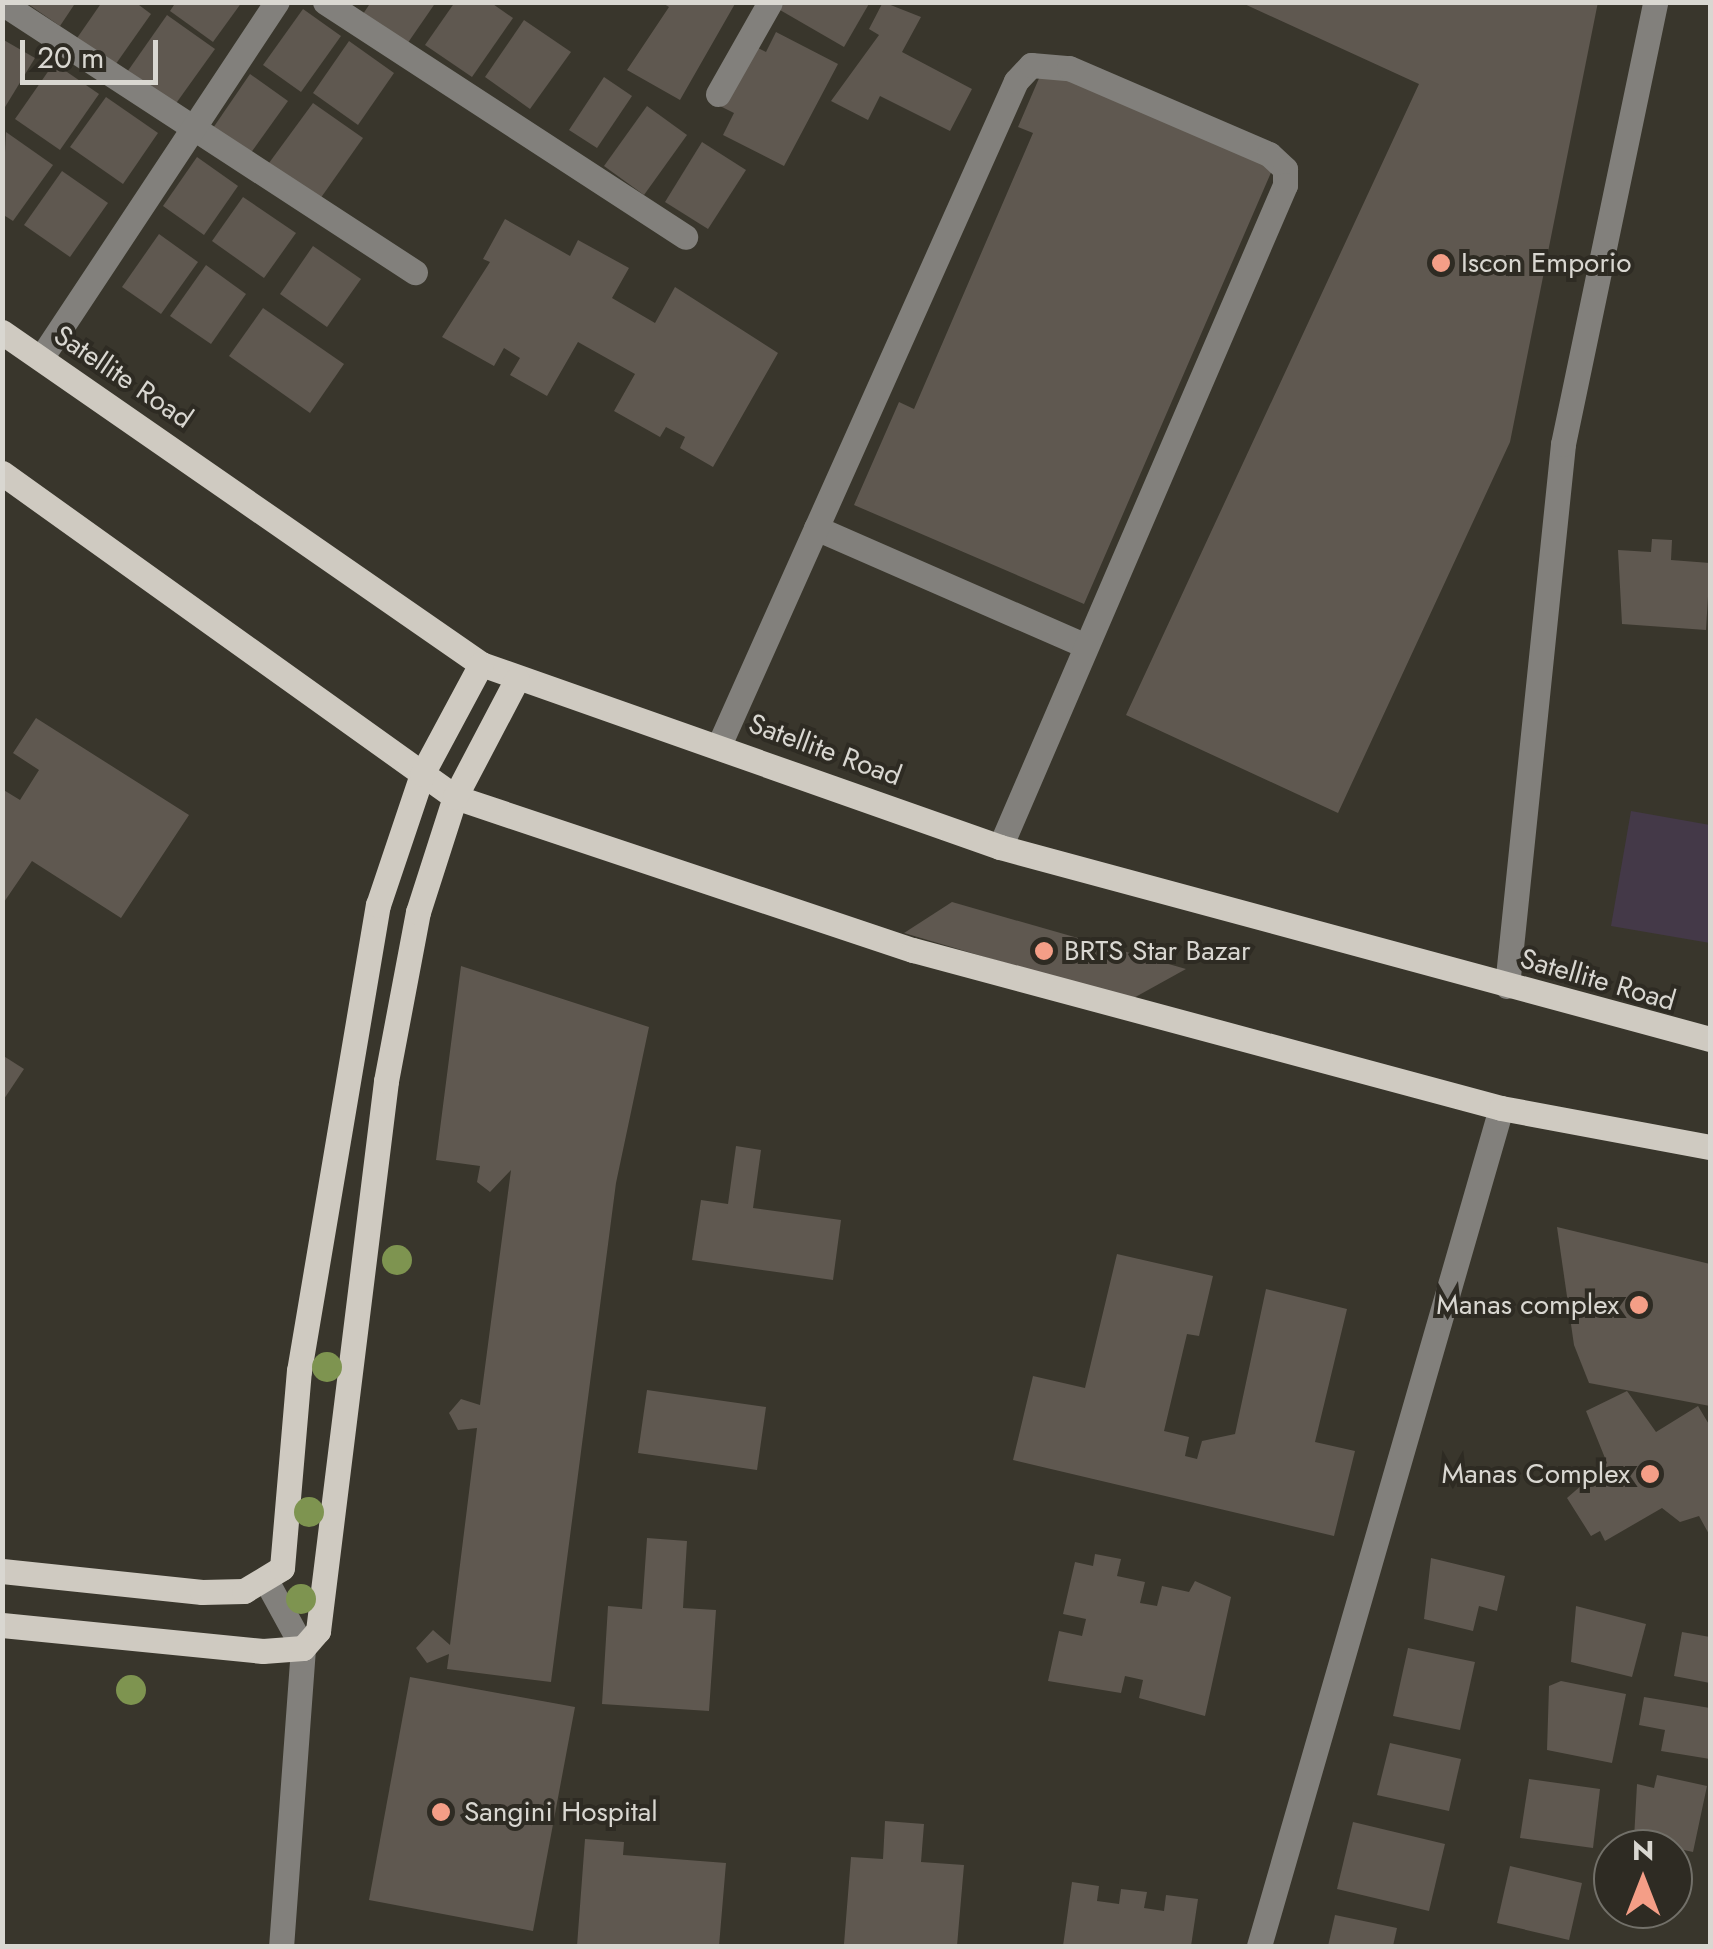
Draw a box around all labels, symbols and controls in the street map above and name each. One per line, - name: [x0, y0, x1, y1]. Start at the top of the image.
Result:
- scale bar: [25, 20, 162, 82]
- text: 20 m: [37, 36, 104, 79]
- place label: Iscon Emporio: [1461, 246, 1632, 280]
- marker: Iscon Emporio: [1430, 252, 1452, 274]
- street label: Satellite Road: [47, 318, 199, 436]
- street label: Satellite Road: [744, 707, 906, 793]
- place label: BRTS Star Bazar: [1064, 934, 1251, 968]
- marker: BRTS Star Bazar: [1033, 940, 1055, 962]
- street label: Satellite Road: [1516, 942, 1680, 1018]
- place label: Manas complex: [1436, 1288, 1619, 1322]
- marker: Manas complex: [1628, 1294, 1650, 1316]
- place label: Manas Complex: [1442, 1457, 1630, 1491]
- marker: Manas Complex: [1639, 1463, 1661, 1485]
- place label: Sangini Hospital: [464, 1795, 658, 1829]
- marker: Sangini Hospital: [428, 1799, 454, 1825]
- north arrow: [1593, 1829, 1693, 1929]
- text: N: [1632, 1830, 1654, 1871]

